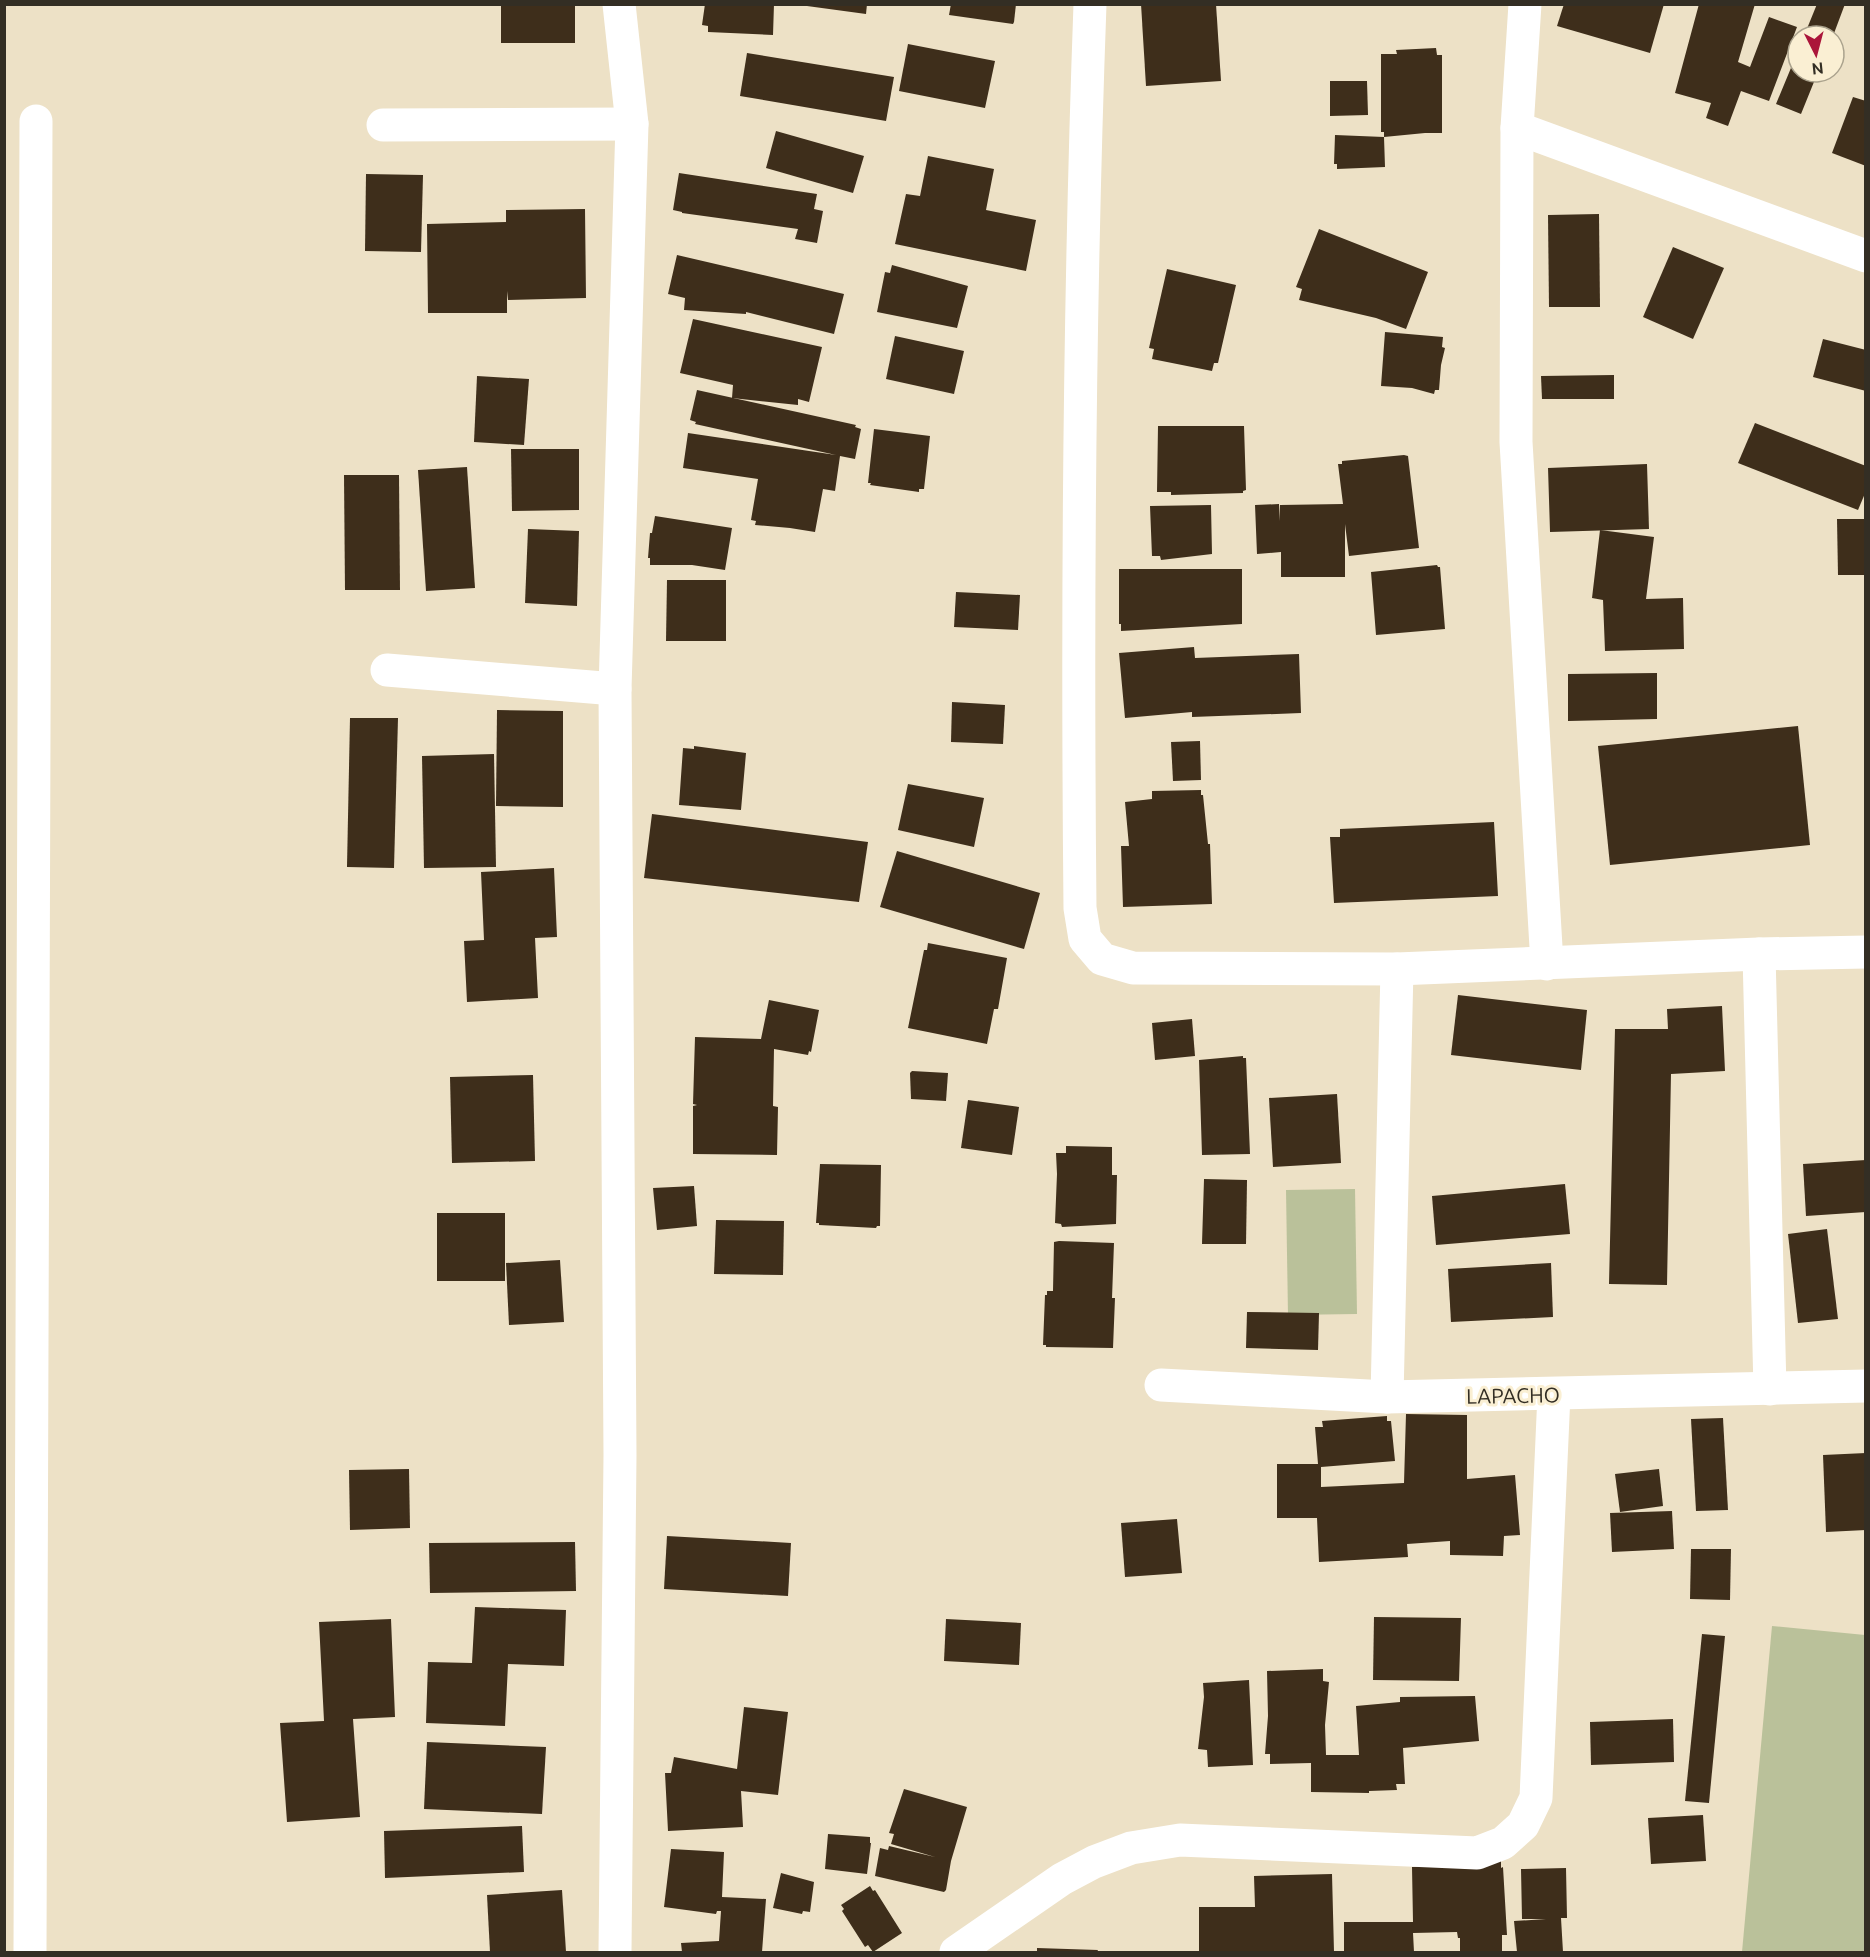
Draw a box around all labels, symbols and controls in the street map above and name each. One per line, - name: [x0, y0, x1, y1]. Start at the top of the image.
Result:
- north arrow: [1786, 24, 1846, 84]
- text: N: [1811, 59, 1824, 78]
- street label: LAPACHO: [1466, 1382, 1560, 1408]

